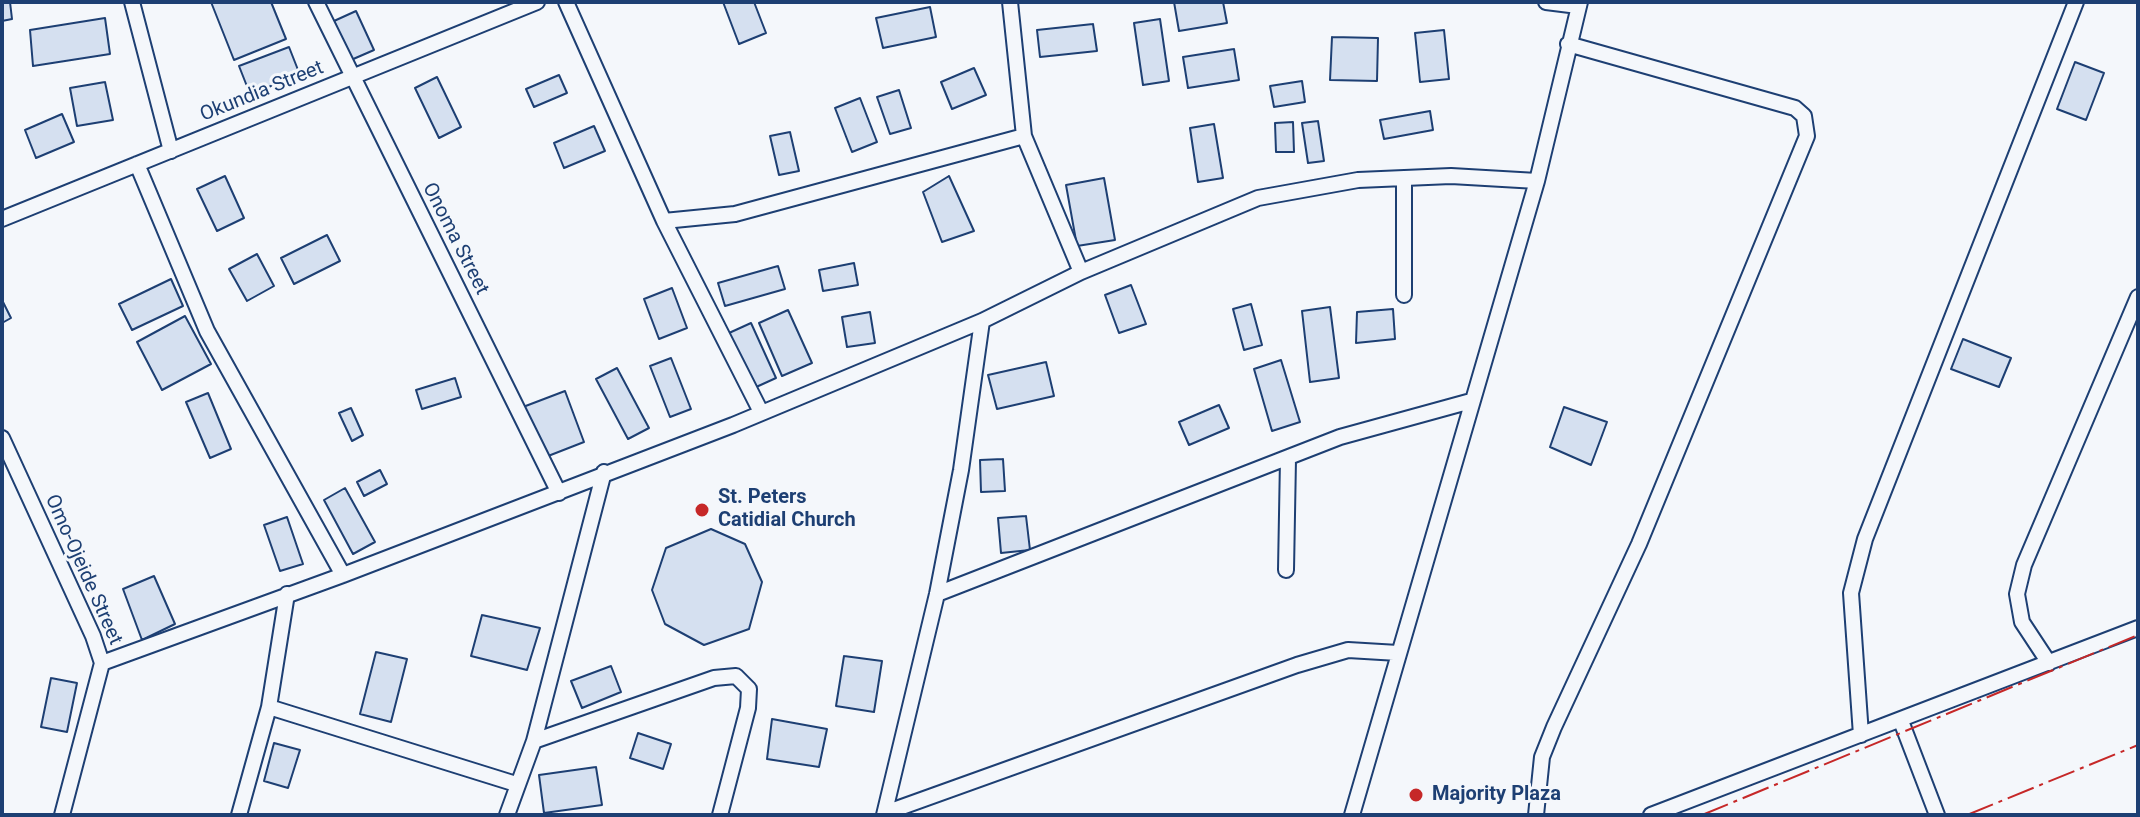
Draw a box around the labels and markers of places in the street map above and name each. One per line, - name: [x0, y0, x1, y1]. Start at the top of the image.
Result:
- place label: St. Peters Catidial Church: [718, 486, 856, 533]
- marker: St. Peters Catidial Church: [693, 501, 711, 519]
- place label: Majority Plaza: [1432, 783, 1561, 807]
- marker: Majority Plaza: [1407, 786, 1425, 804]

